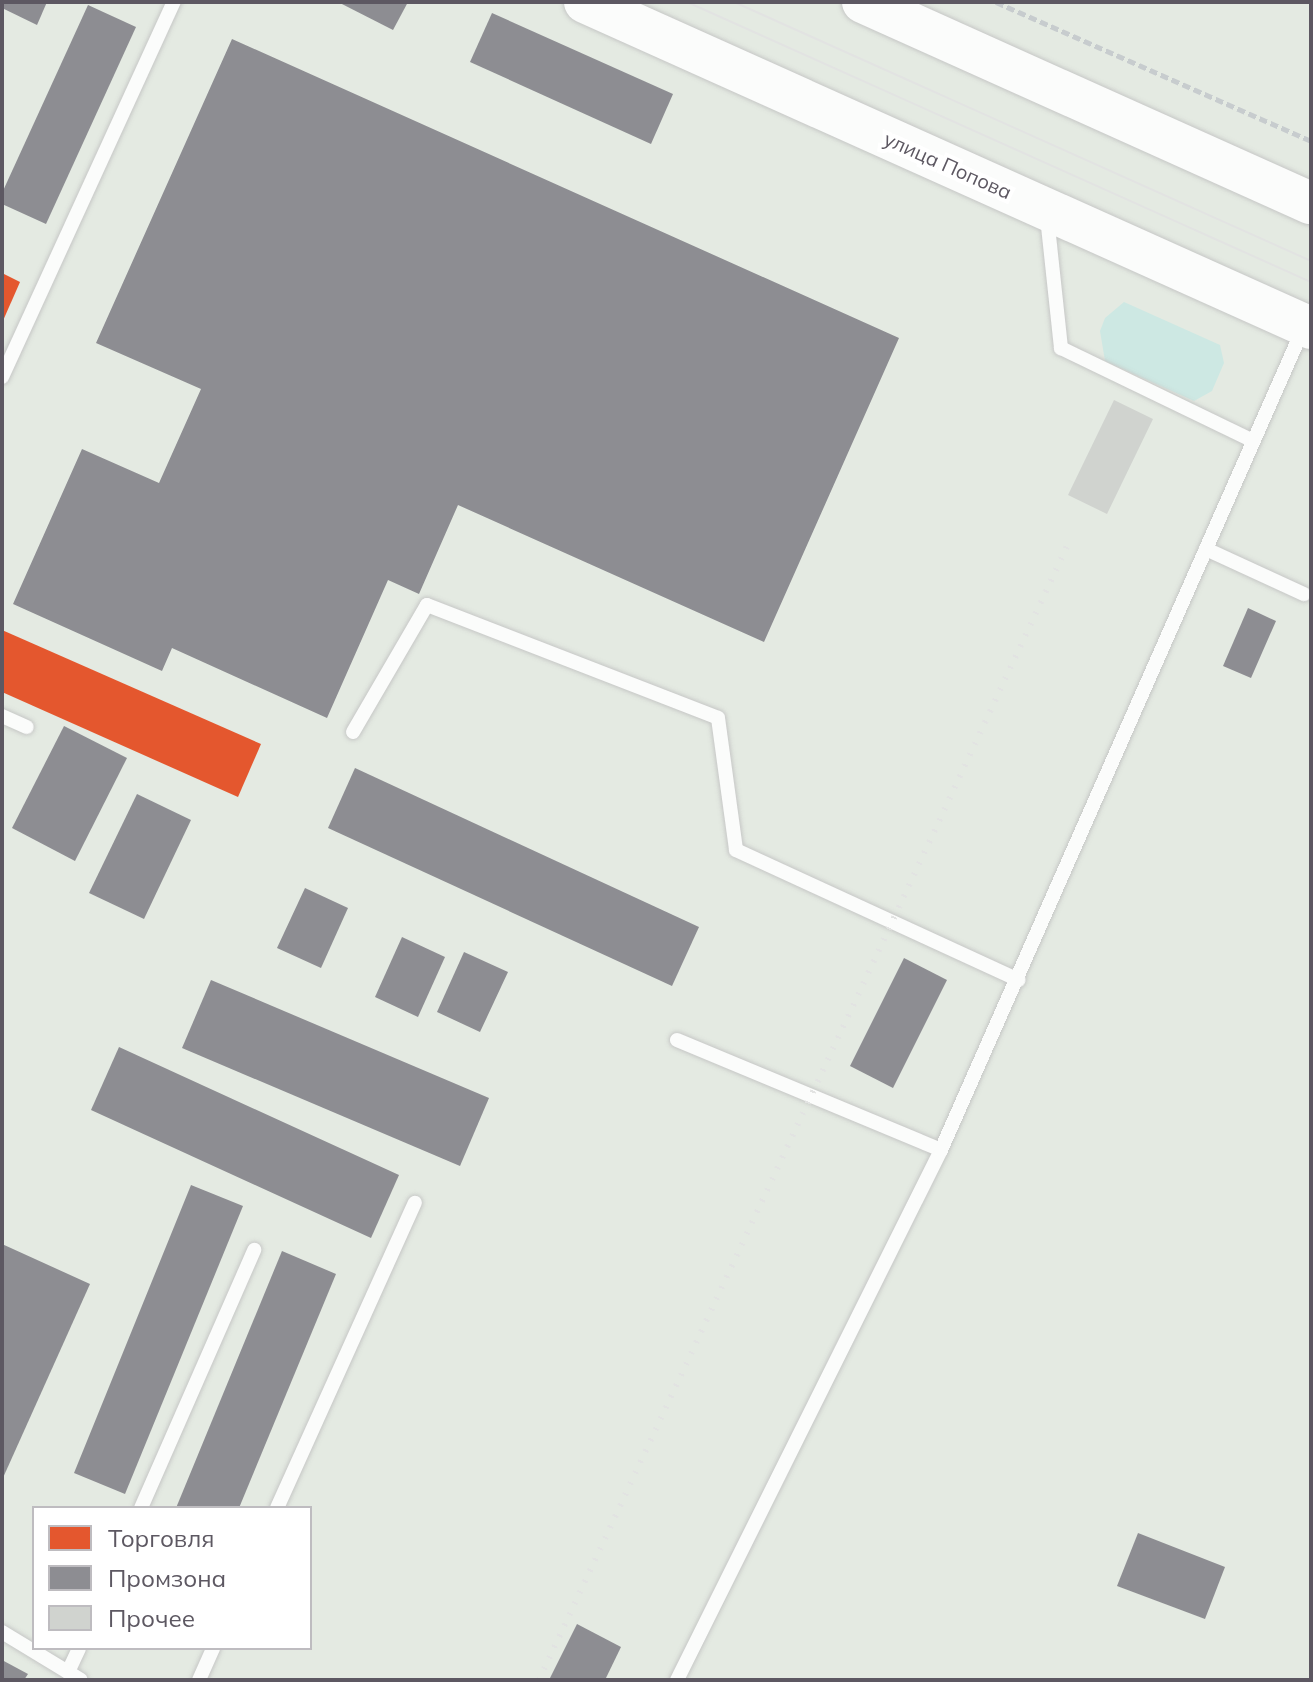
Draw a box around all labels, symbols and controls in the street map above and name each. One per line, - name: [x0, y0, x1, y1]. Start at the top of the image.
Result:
- street label: улица Попова: [880, 126, 1016, 204]
- legend: [32, 1506, 312, 1650]
- text: Торговля: [108, 1523, 215, 1553]
- text: Промзона: [108, 1563, 226, 1593]
- text: Прочее: [108, 1603, 195, 1633]

